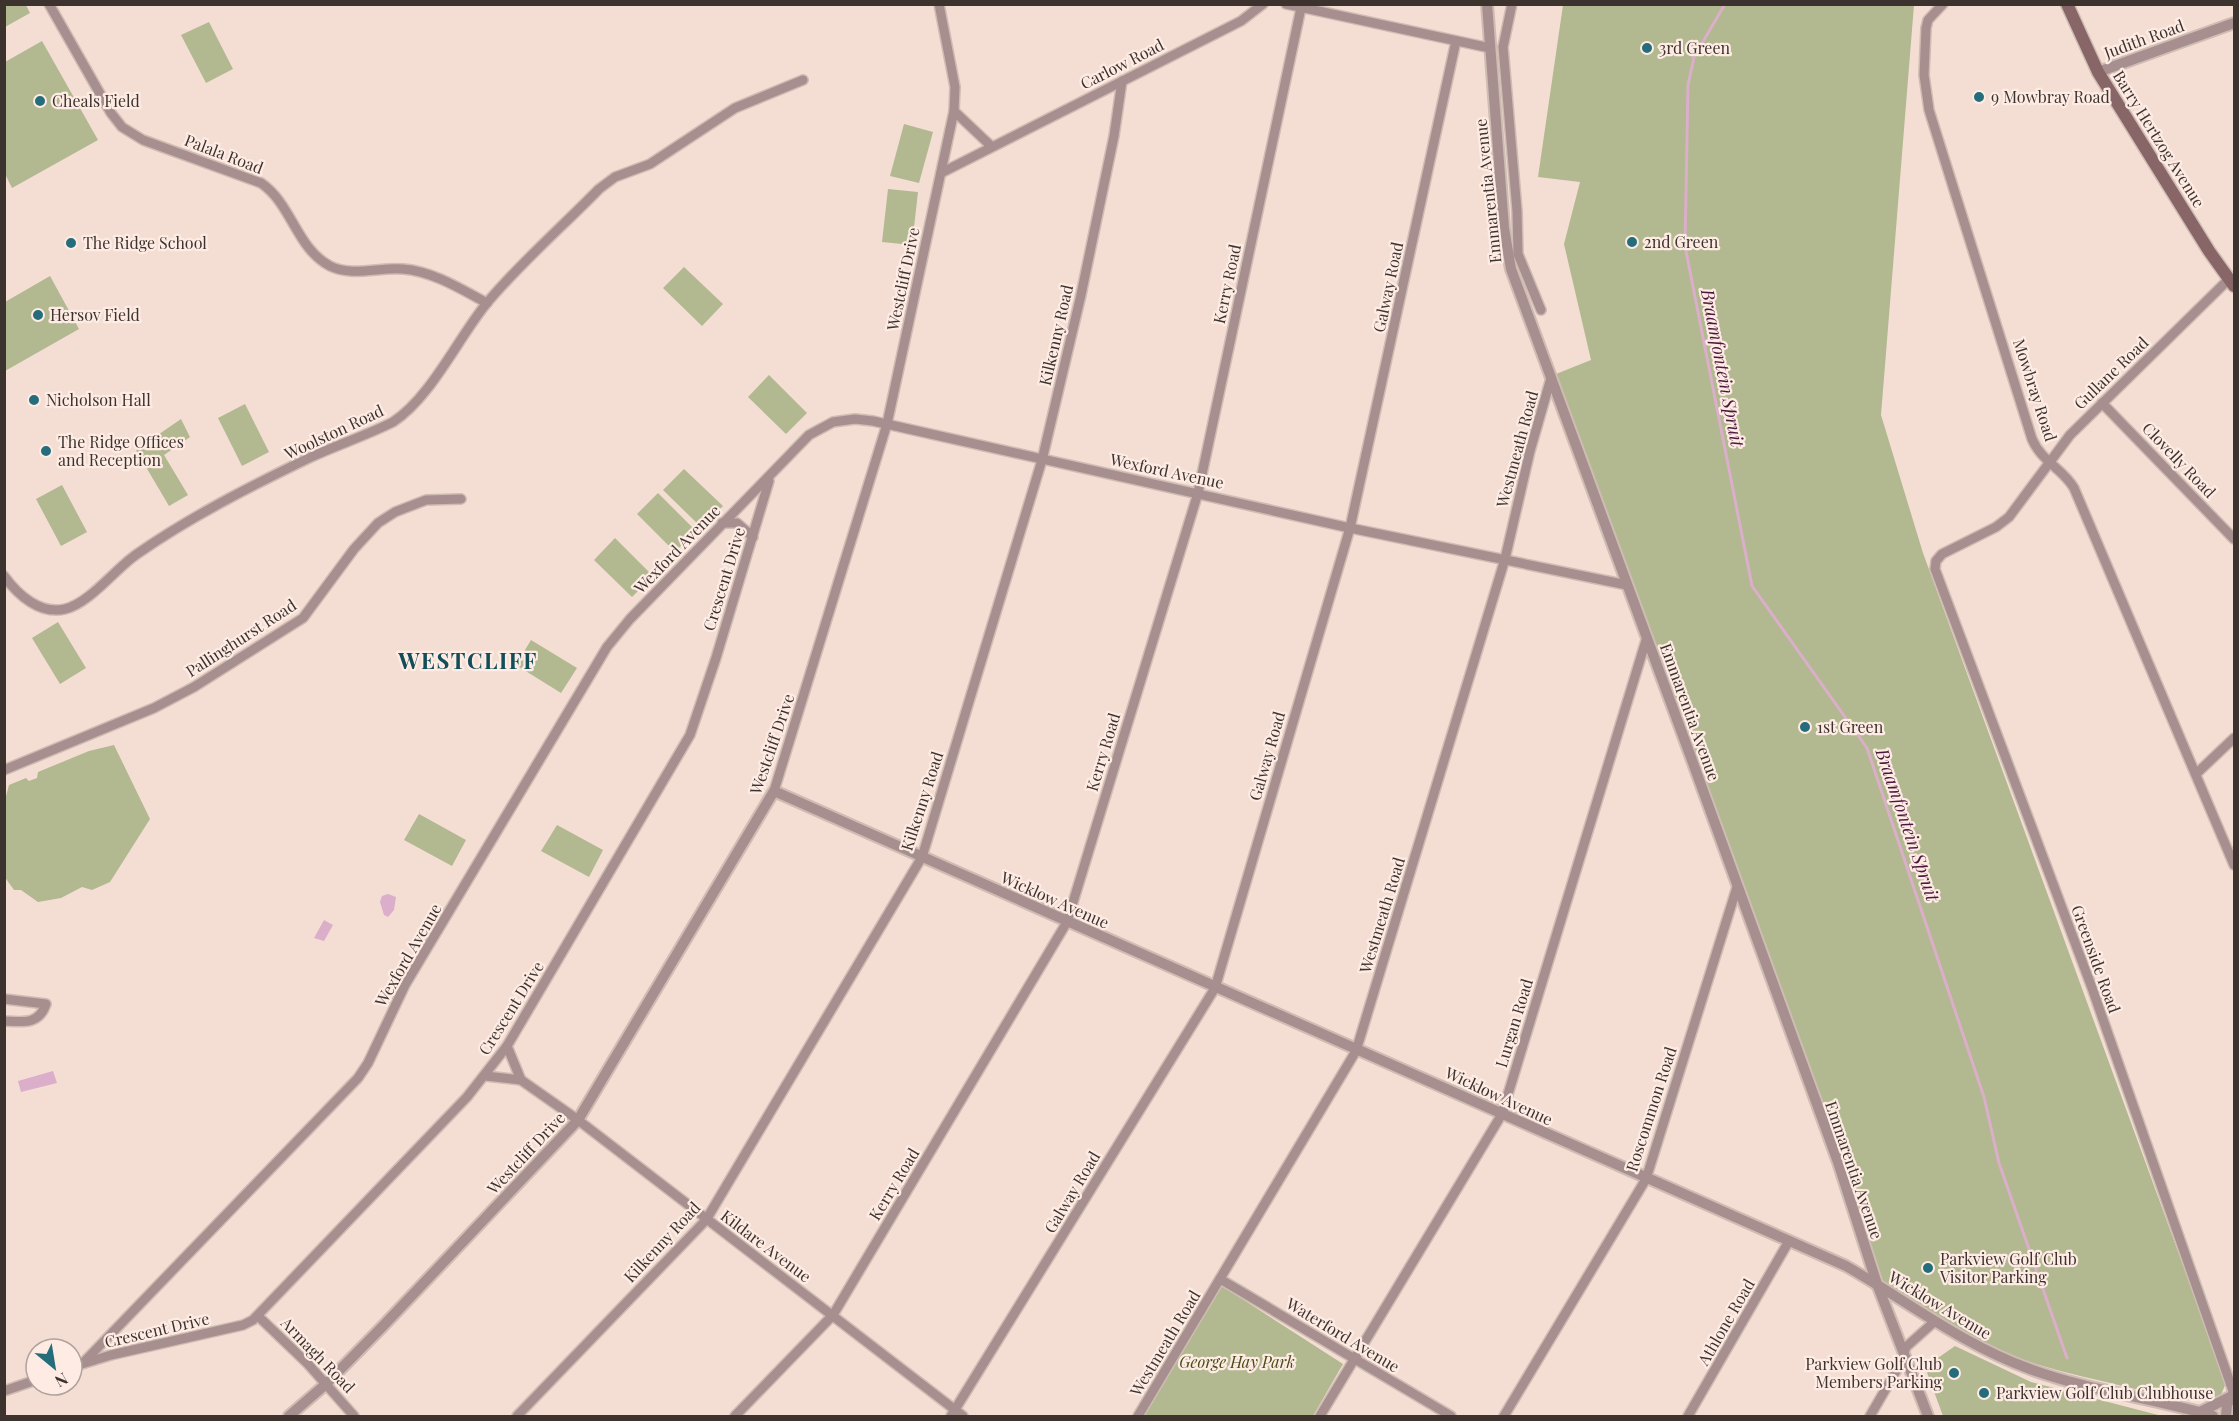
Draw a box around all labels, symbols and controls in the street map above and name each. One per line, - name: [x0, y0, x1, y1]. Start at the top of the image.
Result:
- street label: Judith Road: [2100, 14, 2187, 63]
- street label: Carlow Road: [1076, 34, 1167, 94]
- place label: 3rd Green: [1659, 37, 1731, 58]
- marker: 3rd Green: [1640, 41, 1654, 55]
- street label: Barry Hertzog Avenue: [2109, 66, 2210, 211]
- place label: 9 Mowbray Road: [1991, 86, 2110, 107]
- place label: Cheals Field: [52, 90, 140, 111]
- marker: 9 Mowbray Road: [1972, 90, 1986, 104]
- marker: Cheals Field: [33, 94, 47, 108]
- street label: Emmarentia Avenue: [1469, 118, 1506, 264]
- street label: Palala Road: [182, 129, 266, 178]
- street label: Westcliff Drive: [881, 225, 924, 333]
- place label: 2nd Green: [1644, 231, 1719, 252]
- place label: The Ridge School: [83, 232, 207, 253]
- marker: 2nd Green: [1625, 235, 1639, 249]
- marker: The Ridge School: [64, 236, 78, 250]
- street label: Galway Road: [1368, 240, 1407, 334]
- street label: Kerry Road: [1208, 242, 1245, 326]
- street label: Kilkenny Road: [1034, 282, 1077, 388]
- water label: Braamfontein Spruit: [1696, 286, 1750, 450]
- place label: Hersov Field: [50, 304, 140, 325]
- marker: Hersov Field: [31, 308, 45, 322]
- street label: Gullane Road: [2069, 332, 2152, 413]
- street label: Mowbray Road: [2009, 336, 2062, 444]
- street label: Westmeath Road: [1491, 388, 1542, 511]
- place label: Nicholson Hall: [46, 389, 151, 410]
- marker: Nicholson Hall: [27, 393, 41, 407]
- street label: Woolston Road: [280, 399, 387, 464]
- street label: Clovelly Road: [2138, 417, 2221, 502]
- place label: The Ridge Offices and Reception: [58, 431, 184, 470]
- marker: The Ridge Offices and Reception: [39, 444, 53, 458]
- street label: Wexford Avenue: [1107, 448, 1226, 493]
- street label: Wexford Avenue: [628, 500, 724, 598]
- street label: Crescent Drive: [698, 525, 749, 633]
- street label: Pallinghurst Road: [181, 594, 300, 681]
- street label: Emmarentia Avenue: [1656, 640, 1725, 784]
- district label: WESTCLIFF: [397, 645, 538, 675]
- street label: Westcliff Drive: [744, 691, 799, 798]
- street label: Galway Road: [1244, 709, 1289, 803]
- street label: Kerry Road: [1081, 710, 1124, 794]
- place label: 1st Green: [1817, 716, 1884, 737]
- marker: 1st Green: [1798, 720, 1812, 734]
- water label: Braamfontein Spruit: [1870, 744, 1946, 905]
- street label: Kilkenny Road: [896, 749, 947, 853]
- street label: Westmeath Road: [1354, 854, 1409, 976]
- street label: Wicklow Avenue: [997, 866, 1113, 933]
- street label: Wexford Avenue: [369, 899, 446, 1011]
- street label: Greenside Road: [2067, 902, 2126, 1016]
- street label: Crescent Drive: [473, 957, 548, 1059]
- street label: Lurgan Road: [1490, 976, 1537, 1070]
- street label: Roscommon Road: [1620, 1044, 1681, 1174]
- street label: Wicklow Avenue: [1441, 1061, 1556, 1130]
- street label: Emmarentia Avenue: [1821, 1098, 1888, 1242]
- street label: Westcliff Drive: [481, 1107, 569, 1199]
- street label: Kerry Road: [864, 1144, 923, 1224]
- street label: Galway Road: [1039, 1147, 1104, 1237]
- street label: Kilkenny Road: [619, 1197, 705, 1287]
- street label: Kildare Avenue: [717, 1205, 816, 1286]
- place label: Parkview Golf Club Visitor Parking: [1939, 1248, 2077, 1287]
- marker: Parkview Golf Club Visitor Parking: [1921, 1261, 1935, 1275]
- street label: Wicklow Avenue: [1884, 1265, 1995, 1343]
- street label: Athlone Road: [1692, 1275, 1759, 1370]
- street label: Westmeath Road: [1124, 1286, 1204, 1400]
- street label: Waterford Avenue: [1282, 1292, 1404, 1377]
- street label: Crescent Drive: [102, 1307, 211, 1352]
- street label: Armagh Road: [276, 1312, 360, 1397]
- north arrow: [24, 1337, 84, 1397]
- park label: George Hay Park: [1179, 1351, 1295, 1372]
- place label: Parkview Golf Club Members Parking: [1805, 1353, 1943, 1392]
- marker: Parkview Golf Club Members Parking: [1947, 1366, 1961, 1380]
- text: N: [51, 1368, 72, 1393]
- place label: Parkview Golf Club Clubhouse: [1996, 1382, 2213, 1403]
- marker: Parkview Golf Club Clubhouse: [1977, 1386, 1991, 1400]

